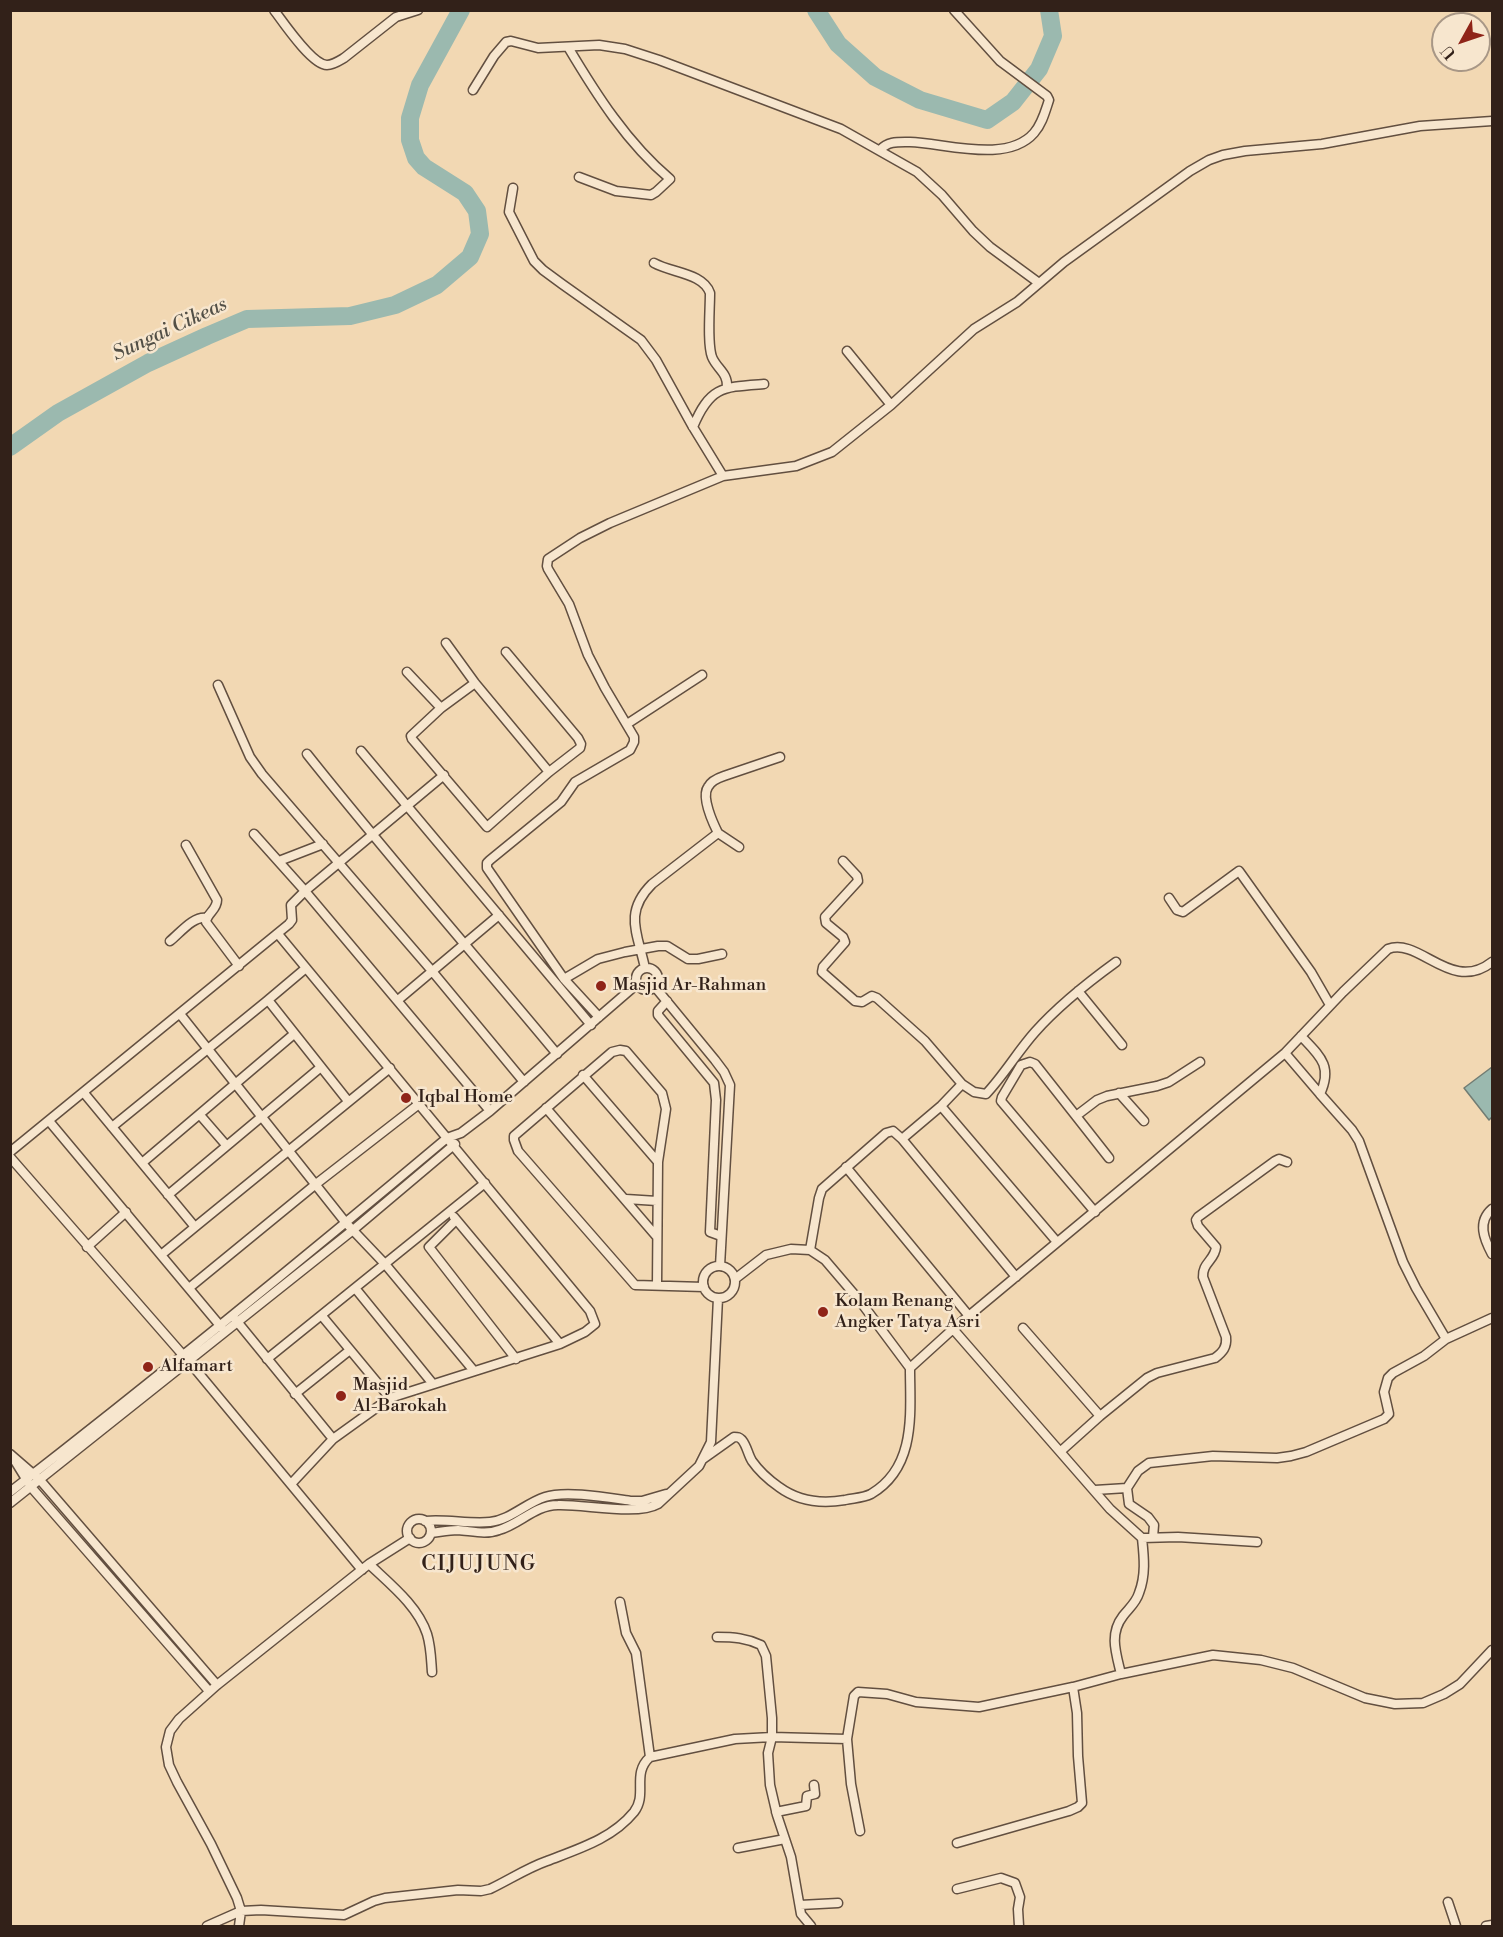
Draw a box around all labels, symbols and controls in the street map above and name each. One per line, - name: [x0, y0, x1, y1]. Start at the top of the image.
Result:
- north arrow: [1431, 12, 1491, 72]
- text: U: [1437, 41, 1460, 63]
- water label: Sungai Cikeas: [109, 293, 231, 367]
- place label: Masjid Ar-Rahman: [613, 975, 766, 997]
- marker: Masjid Ar-Rahman: [594, 979, 608, 993]
- place label: Iqbal Home: [418, 1087, 513, 1109]
- marker: Iqbal Home: [399, 1091, 413, 1105]
- place label: Kolam Renang Angker Tatya Asri: [835, 1291, 980, 1334]
- marker: Kolam Renang Angker Tatya Asri: [816, 1305, 830, 1319]
- place label: Alfamart: [160, 1356, 233, 1378]
- marker: Alfamart: [141, 1360, 155, 1374]
- place label: Masjid Al-Barokah: [353, 1375, 447, 1418]
- marker: Masjid Al-Barokah: [334, 1389, 348, 1403]
- district label: CIJUJUNG: [421, 1552, 537, 1578]

